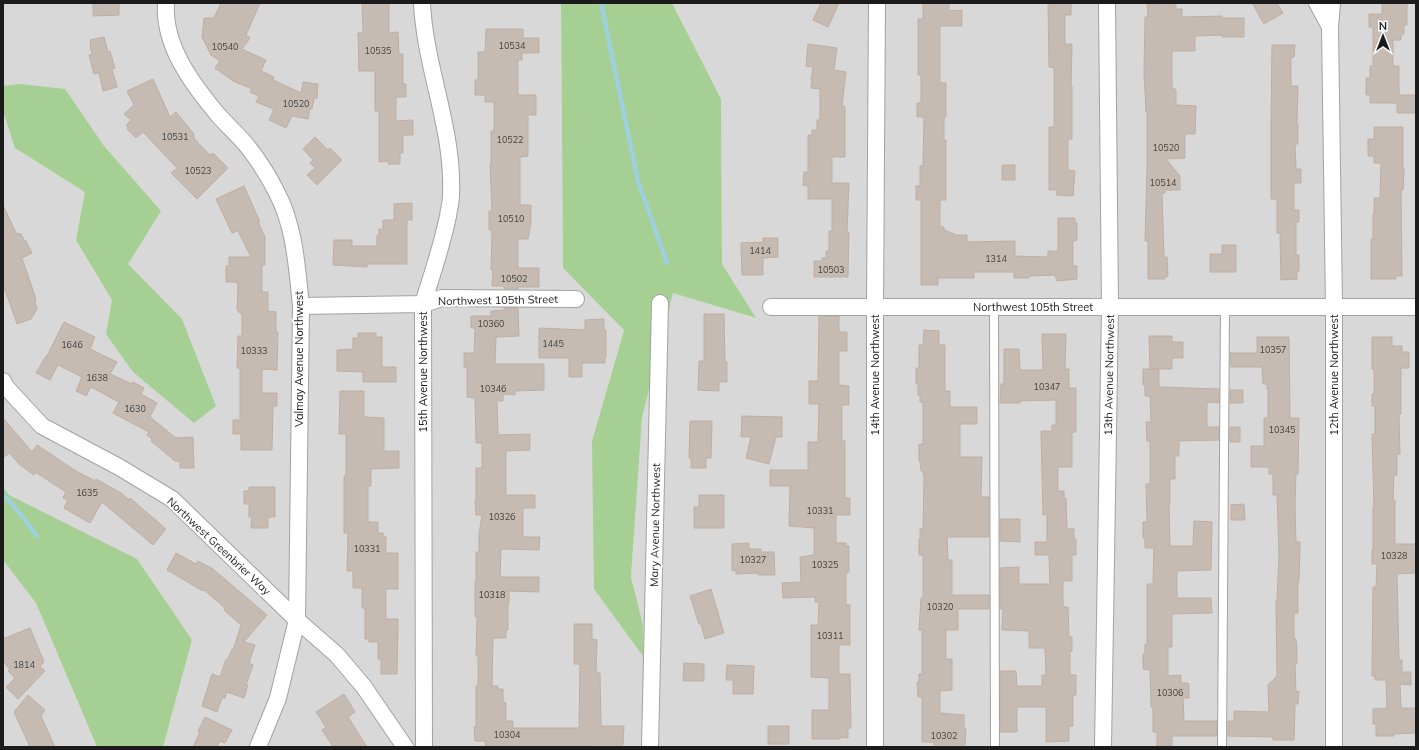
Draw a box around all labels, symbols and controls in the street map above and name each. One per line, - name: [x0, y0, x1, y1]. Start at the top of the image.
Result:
- north arrow: [1363, 16, 1403, 56]
- text: N: [1379, 19, 1387, 33]
- house number: 10534: [498, 40, 526, 51]
- house number: 10540: [211, 41, 239, 52]
- house number: 10535: [364, 45, 392, 56]
- house number: 10520: [282, 98, 310, 109]
- house number: 10531: [161, 131, 189, 142]
- house number: 10522: [496, 134, 524, 145]
- house number: 10520: [1152, 142, 1180, 153]
- house number: 10523: [184, 165, 212, 176]
- house number: 10514: [1149, 177, 1177, 188]
- house number: 10510: [497, 213, 525, 224]
- house number: 1414: [749, 245, 771, 256]
- house number: 1314: [985, 253, 1007, 264]
- house number: 10503: [817, 264, 845, 275]
- house number: 10502: [500, 273, 528, 284]
- street label: Valmay Avenue Northwest: [292, 291, 306, 427]
- street label: Northwest 105th Street: [438, 292, 558, 308]
- street label: Northwest 105th Street: [973, 300, 1093, 314]
- street label: 15th Avenue Northwest: [416, 311, 430, 433]
- street label: 14th Avenue Northwest: [868, 314, 882, 436]
- street label: 13th Avenue Northwest: [1101, 314, 1117, 436]
- street label: 12th Avenue Northwest: [1327, 314, 1341, 436]
- house number: 10360: [477, 318, 505, 329]
- house number: 1445: [542, 338, 564, 349]
- house number: 1646: [61, 339, 83, 350]
- house number: 10357: [1259, 344, 1287, 355]
- house number: 10333: [240, 345, 268, 356]
- house number: 1638: [86, 372, 108, 383]
- house number: 10347: [1033, 381, 1061, 392]
- house number: 10346: [479, 383, 507, 394]
- house number: 1630: [124, 403, 146, 414]
- house number: 10345: [1268, 424, 1296, 435]
- street label: Mary Avenue Northwest: [647, 463, 663, 587]
- house number: 1635: [76, 487, 98, 498]
- street label: Northwest Greenbrier Way: [164, 494, 274, 598]
- house number: 10331: [806, 505, 834, 516]
- house number: 10326: [488, 511, 516, 522]
- house number: 10331: [353, 543, 381, 554]
- house number: 10328: [1380, 550, 1408, 561]
- house number: 10327: [739, 554, 767, 565]
- house number: 10325: [811, 559, 839, 570]
- house number: 10318: [478, 589, 506, 600]
- house number: 10320: [926, 601, 954, 612]
- house number: 10311: [816, 630, 844, 641]
- house number: 1814: [13, 659, 35, 670]
- house number: 10306: [1156, 687, 1184, 698]
- house number: 10304: [493, 729, 521, 740]
- house number: 10302: [930, 730, 958, 741]

